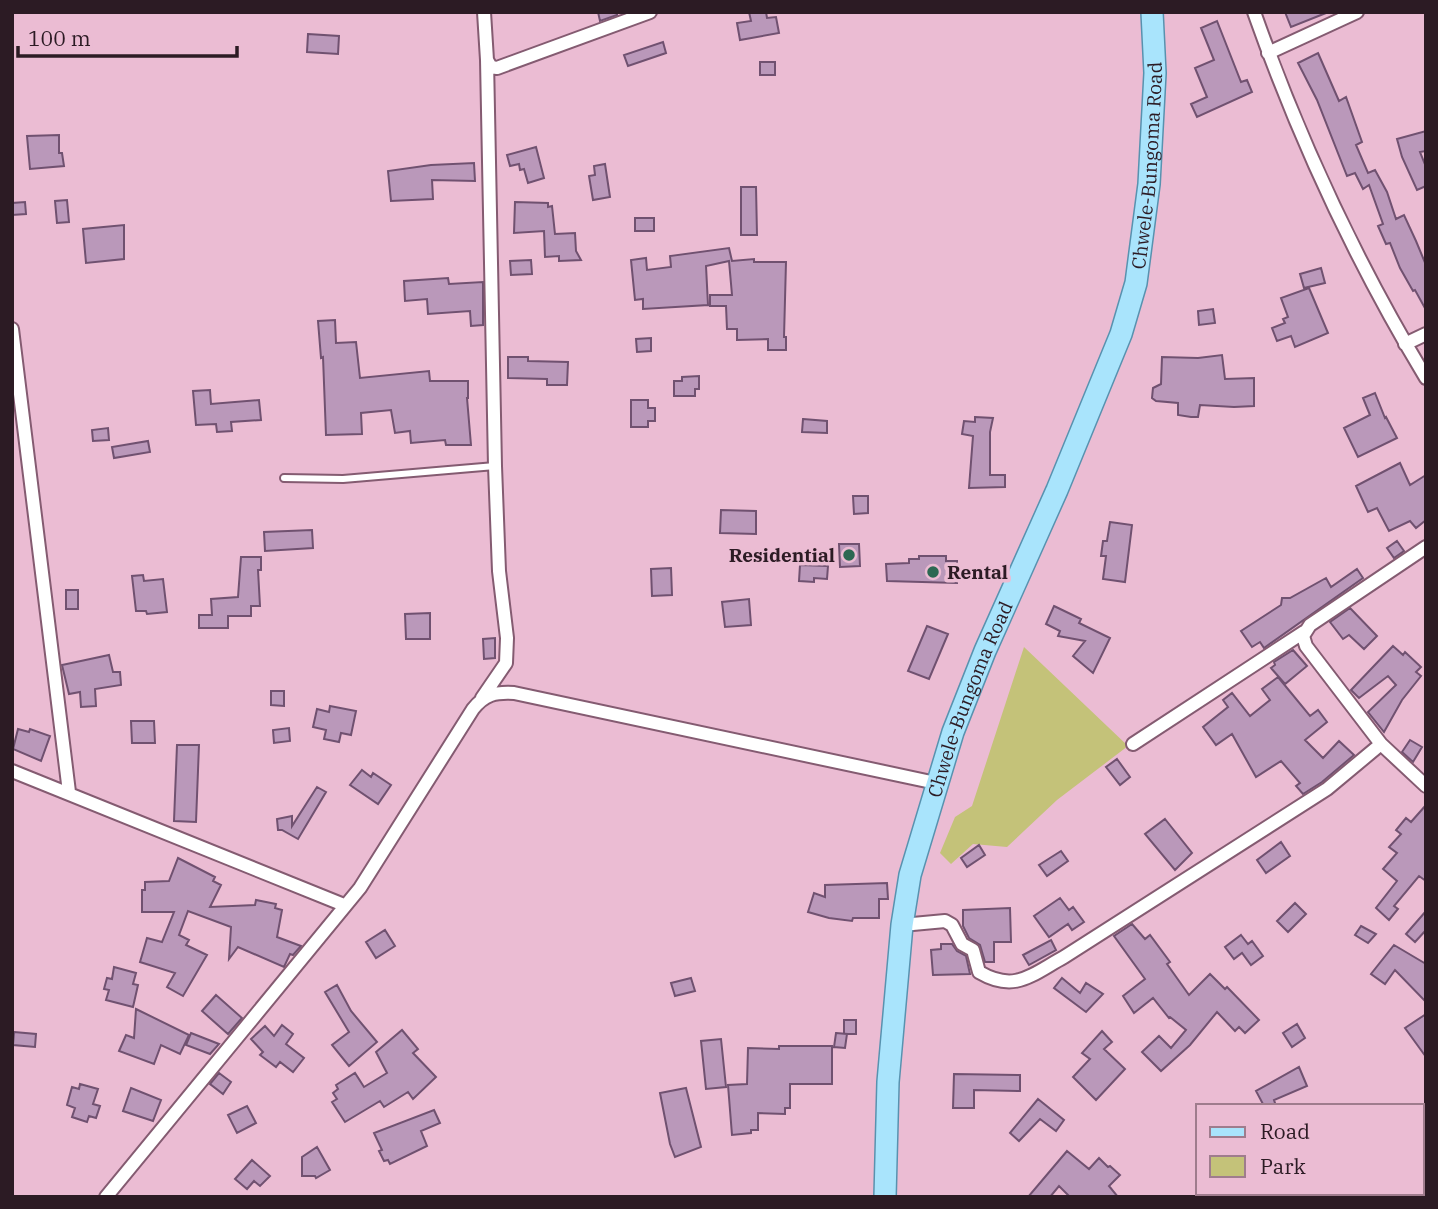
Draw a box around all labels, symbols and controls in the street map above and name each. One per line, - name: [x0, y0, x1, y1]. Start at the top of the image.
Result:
- scale bar: [18, 14, 236, 58]
- text: 100 m: [28, 24, 91, 52]
- street label: Chwele-Bungoma Road: [1126, 61, 1167, 271]
- place label: Residential: [729, 543, 835, 567]
- marker: Residential: [841, 547, 857, 563]
- place label: Rental: [947, 560, 1008, 584]
- marker: Rental: [925, 564, 941, 580]
- street label: Chwele-Bungoma Road: [922, 597, 1018, 800]
- legend: [1196, 1104, 1424, 1195]
- text: Road: [1260, 1117, 1310, 1145]
- text: Park: [1260, 1152, 1307, 1180]

